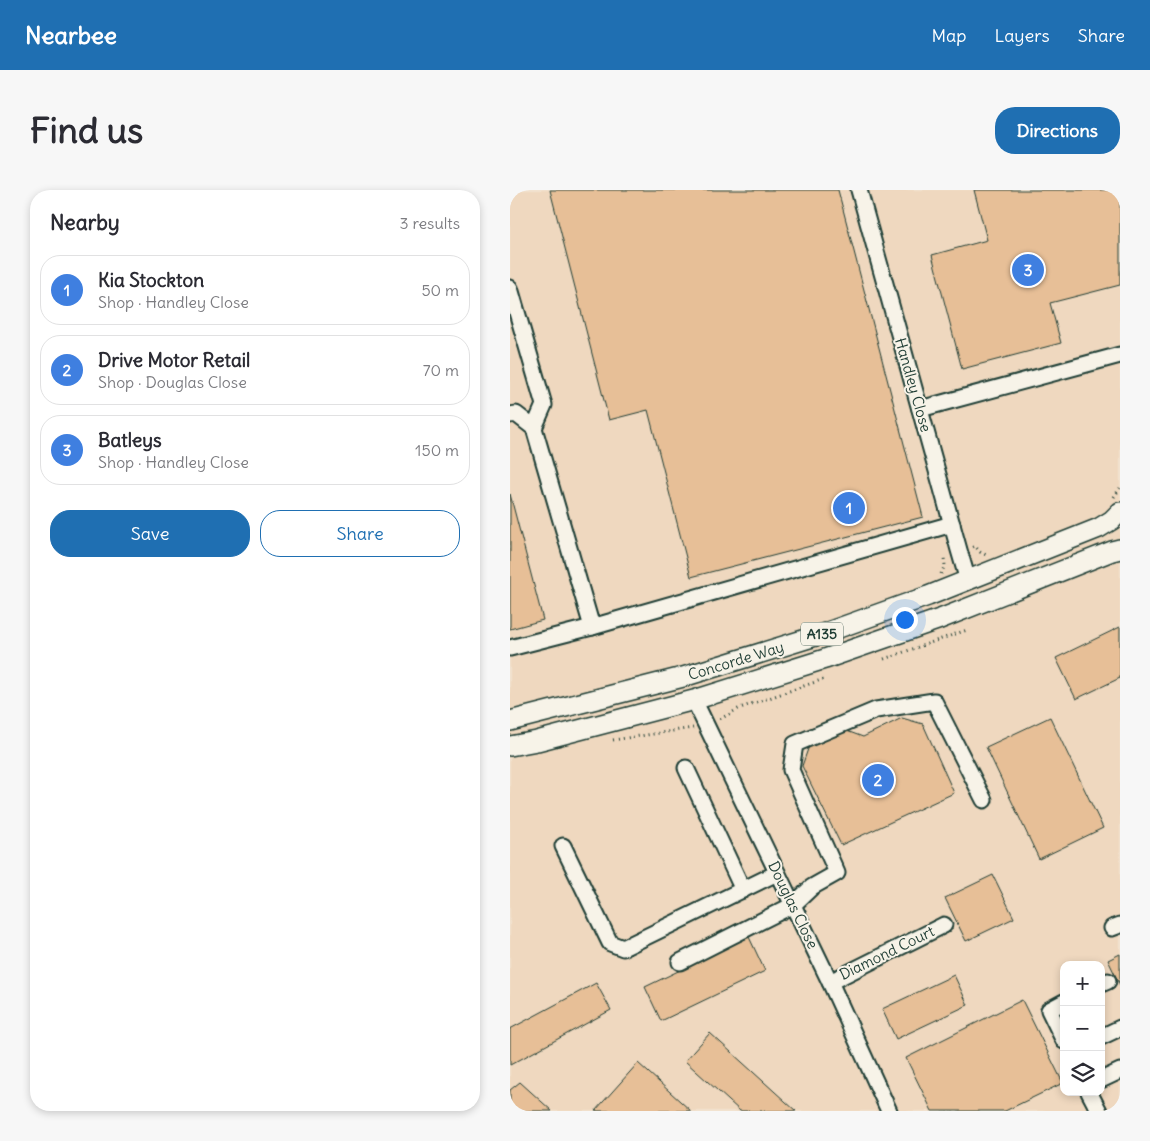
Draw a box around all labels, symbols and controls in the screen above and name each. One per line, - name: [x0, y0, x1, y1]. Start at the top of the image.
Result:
- text: Nearbee: [25, 20, 117, 50]
- text: Map: [931, 24, 966, 47]
- text: Layers: [994, 24, 1050, 47]
- text: Share: [1078, 24, 1125, 47]
- button: Directions: [995, 107, 1120, 154]
- text: Find us: [30, 108, 143, 152]
- text: Nearby: [50, 209, 120, 236]
- text: 3 results: [400, 213, 460, 233]
- pin: 3: [1012, 251, 1044, 289]
- text: Kia Stockton: [98, 268, 204, 292]
- text: 1: [64, 280, 70, 300]
- text: 50 m: [421, 280, 459, 300]
- text: Shop · Handley Close: [98, 292, 249, 312]
- street label: Handley Close: [891, 336, 936, 434]
- text: Drive Motor Retail: [98, 348, 250, 372]
- text: 2: [63, 360, 71, 380]
- text: 70 m: [423, 360, 459, 380]
- text: Shop · Douglas Close: [98, 372, 247, 392]
- text: Batleys: [98, 428, 162, 452]
- text: 3: [62, 440, 72, 460]
- text: 150 m: [415, 440, 459, 460]
- text: Shop · Handley Close: [98, 452, 249, 472]
- pin: 1: [833, 489, 865, 527]
- button: Save: [50, 510, 250, 557]
- button: Share: [260, 510, 460, 557]
- your location: [892, 607, 918, 633]
- road number: A135: [801, 622, 843, 646]
- street label: Concorde Way: [686, 637, 786, 684]
- pin: 2: [862, 761, 894, 799]
- street label: Douglas Close: [764, 858, 823, 952]
- street label: Diamond Court: [836, 921, 937, 984]
- map controls: [1060, 961, 1105, 1096]
- button: +: [1060, 961, 1105, 1006]
- button: −: [1060, 1006, 1105, 1051]
- button: layers: [1060, 1051, 1105, 1096]

